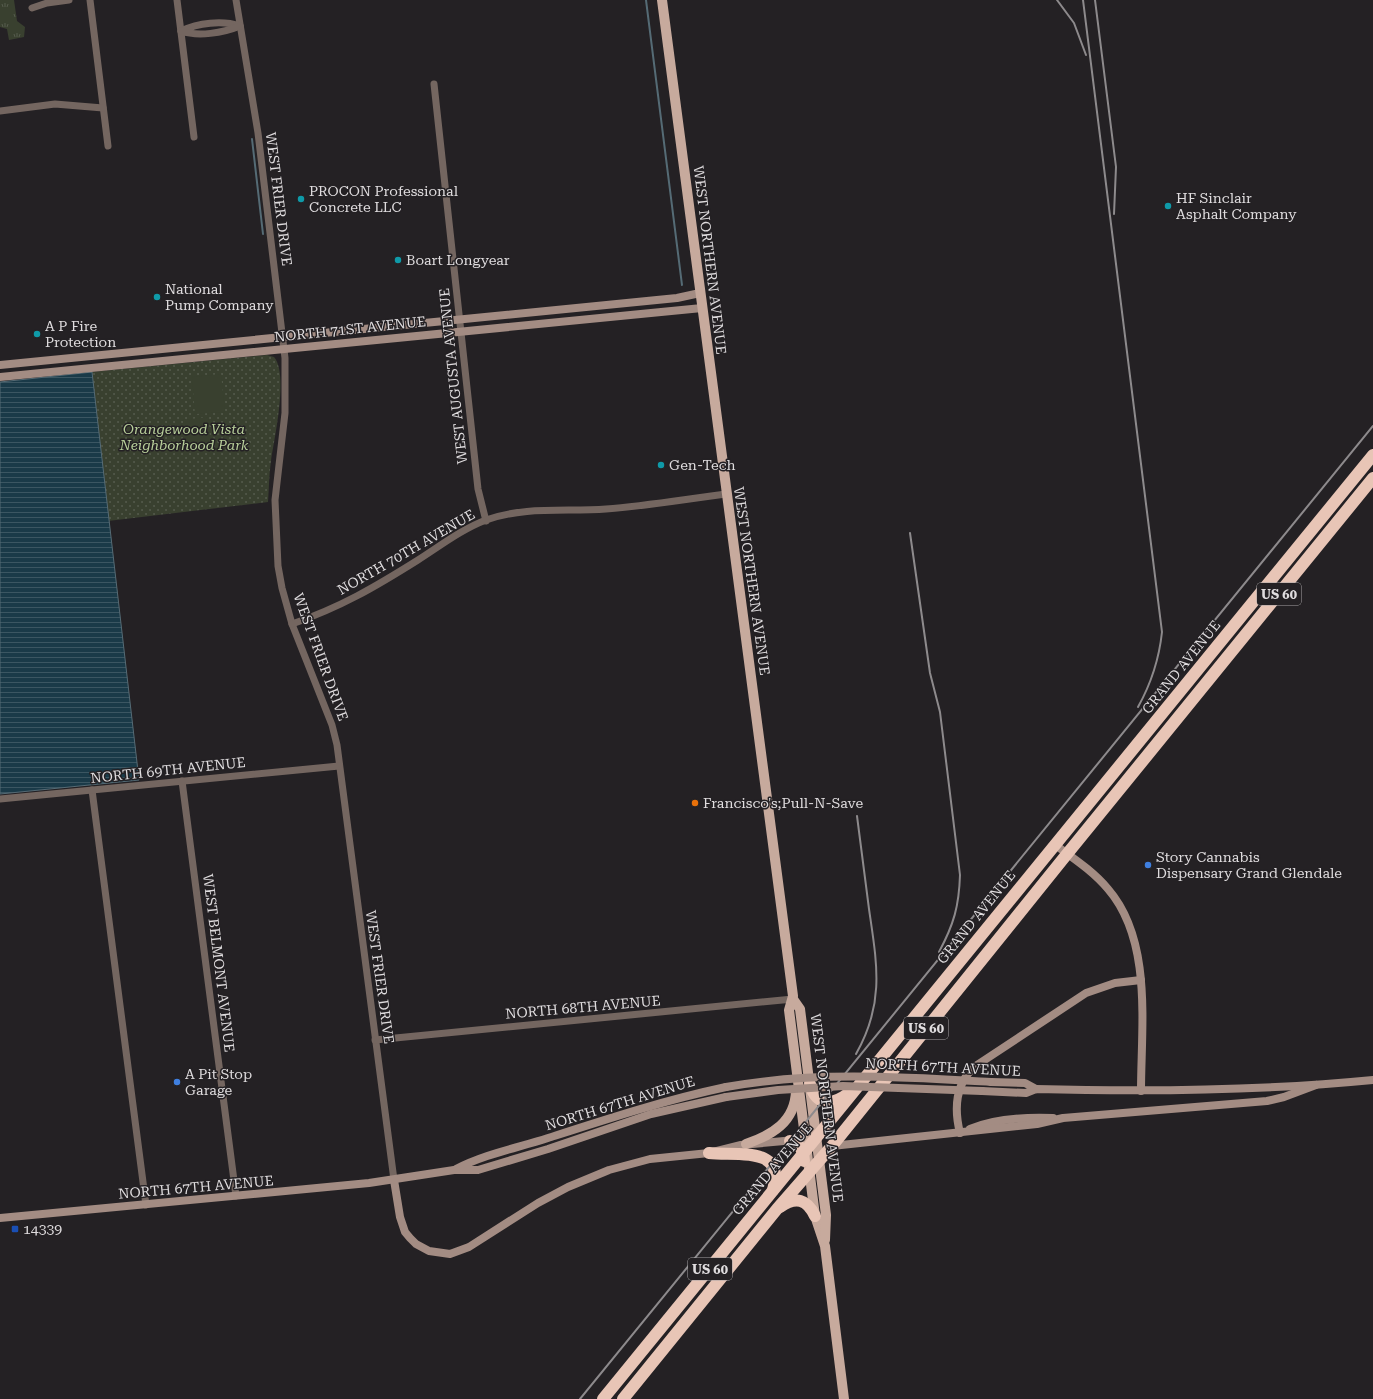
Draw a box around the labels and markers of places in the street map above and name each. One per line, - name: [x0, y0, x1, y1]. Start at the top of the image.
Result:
- place label: PROCON Professional Concrete LLC: [309, 183, 459, 215]
- place label: HF Sinclair Asphalt Company: [1176, 190, 1297, 222]
- marker: PROCON Professional Concrete LLC: [296, 194, 306, 204]
- marker: HF Sinclair Asphalt Company: [1163, 201, 1173, 211]
- place label: Boart Longyear: [406, 252, 510, 268]
- marker: Boart Longyear: [393, 255, 403, 265]
- place label: National Pump Company: [165, 281, 274, 313]
- marker: National Pump Company: [152, 292, 162, 302]
- place label: A P Fire Protection: [45, 318, 116, 350]
- marker: A P Fire Protection: [32, 329, 42, 339]
- place label: Gen-Tech: [669, 457, 736, 473]
- marker: Gen-Tech: [656, 460, 666, 470]
- place label: Francisco's;Pull-N-Save: [703, 795, 863, 811]
- marker: Francisco's;Pull-N-Save: [690, 798, 700, 808]
- place label: Story Cannabis Dispensary Grand Glendale: [1156, 849, 1342, 881]
- marker: Story Cannabis Dispensary Grand Glendale: [1143, 860, 1153, 870]
- place label: A Pit Stop Garage: [185, 1066, 252, 1098]
- marker: A Pit Stop Garage: [172, 1077, 182, 1087]
- place label: 14339: [23, 1221, 62, 1237]
- marker: 14339: [10, 1224, 20, 1234]

